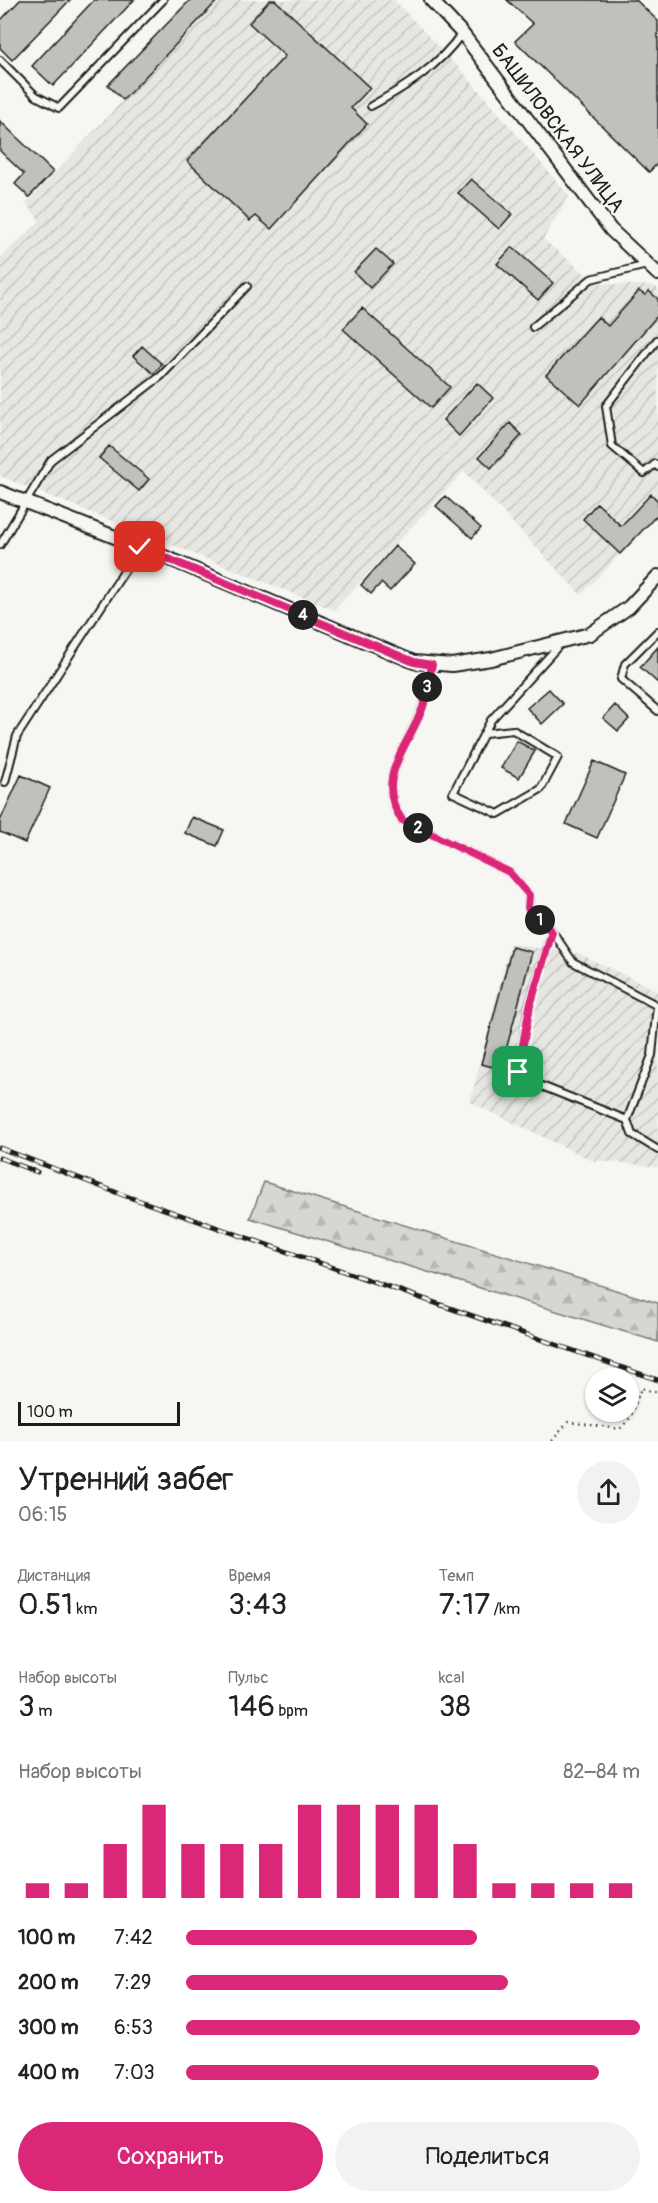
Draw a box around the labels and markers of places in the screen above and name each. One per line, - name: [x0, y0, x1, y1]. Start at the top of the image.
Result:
- pin: [114, 521, 165, 572]
- pin: 4: [288, 600, 318, 630]
- pin: 3: [412, 672, 442, 702]
- pin: 2: [403, 813, 433, 843]
- pin: 1: [525, 905, 555, 935]
- pin: [492, 1046, 543, 1097]

